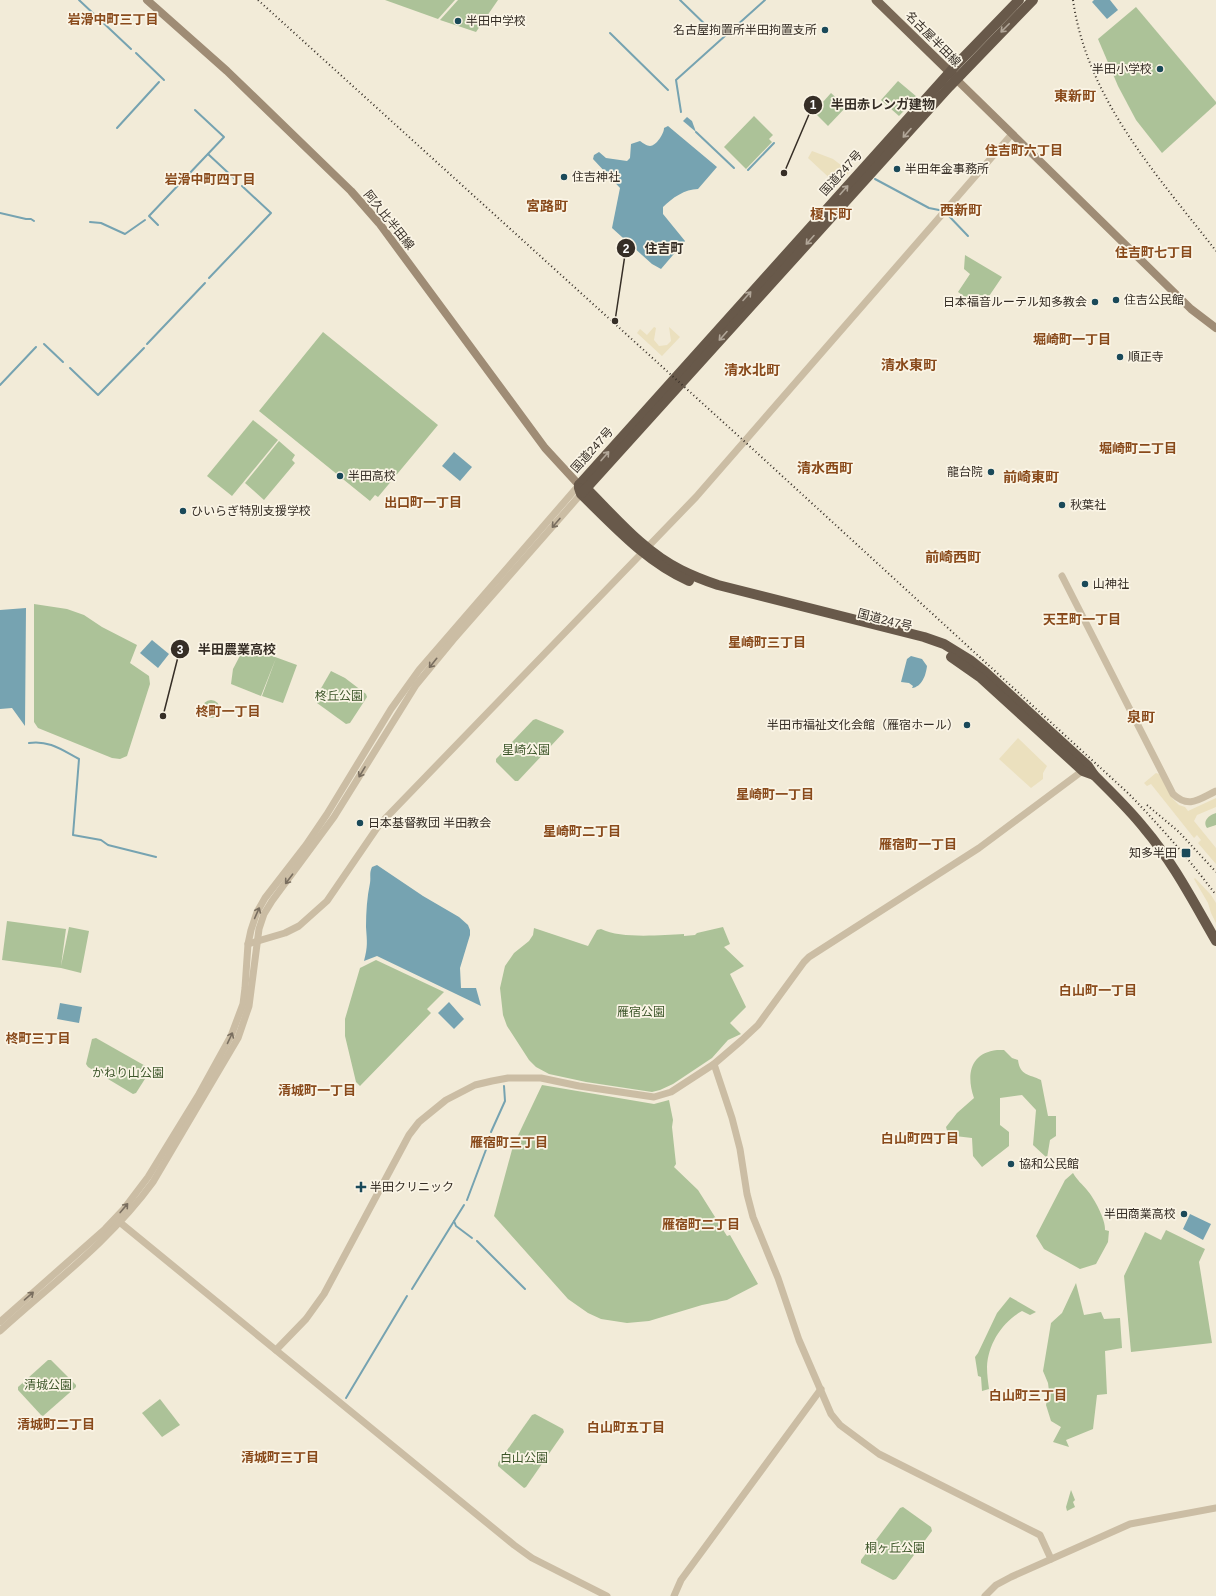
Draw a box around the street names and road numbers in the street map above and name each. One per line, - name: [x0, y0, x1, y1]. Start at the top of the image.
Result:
- street label: 名古屋半田線: [903, 9, 963, 69]
- street label: 国道247号: [817, 147, 865, 199]
- street label: 阿久比半田線: [361, 188, 417, 252]
- street label: 国道247号: [568, 424, 616, 476]
- street label: 国道247号: [856, 606, 914, 634]

